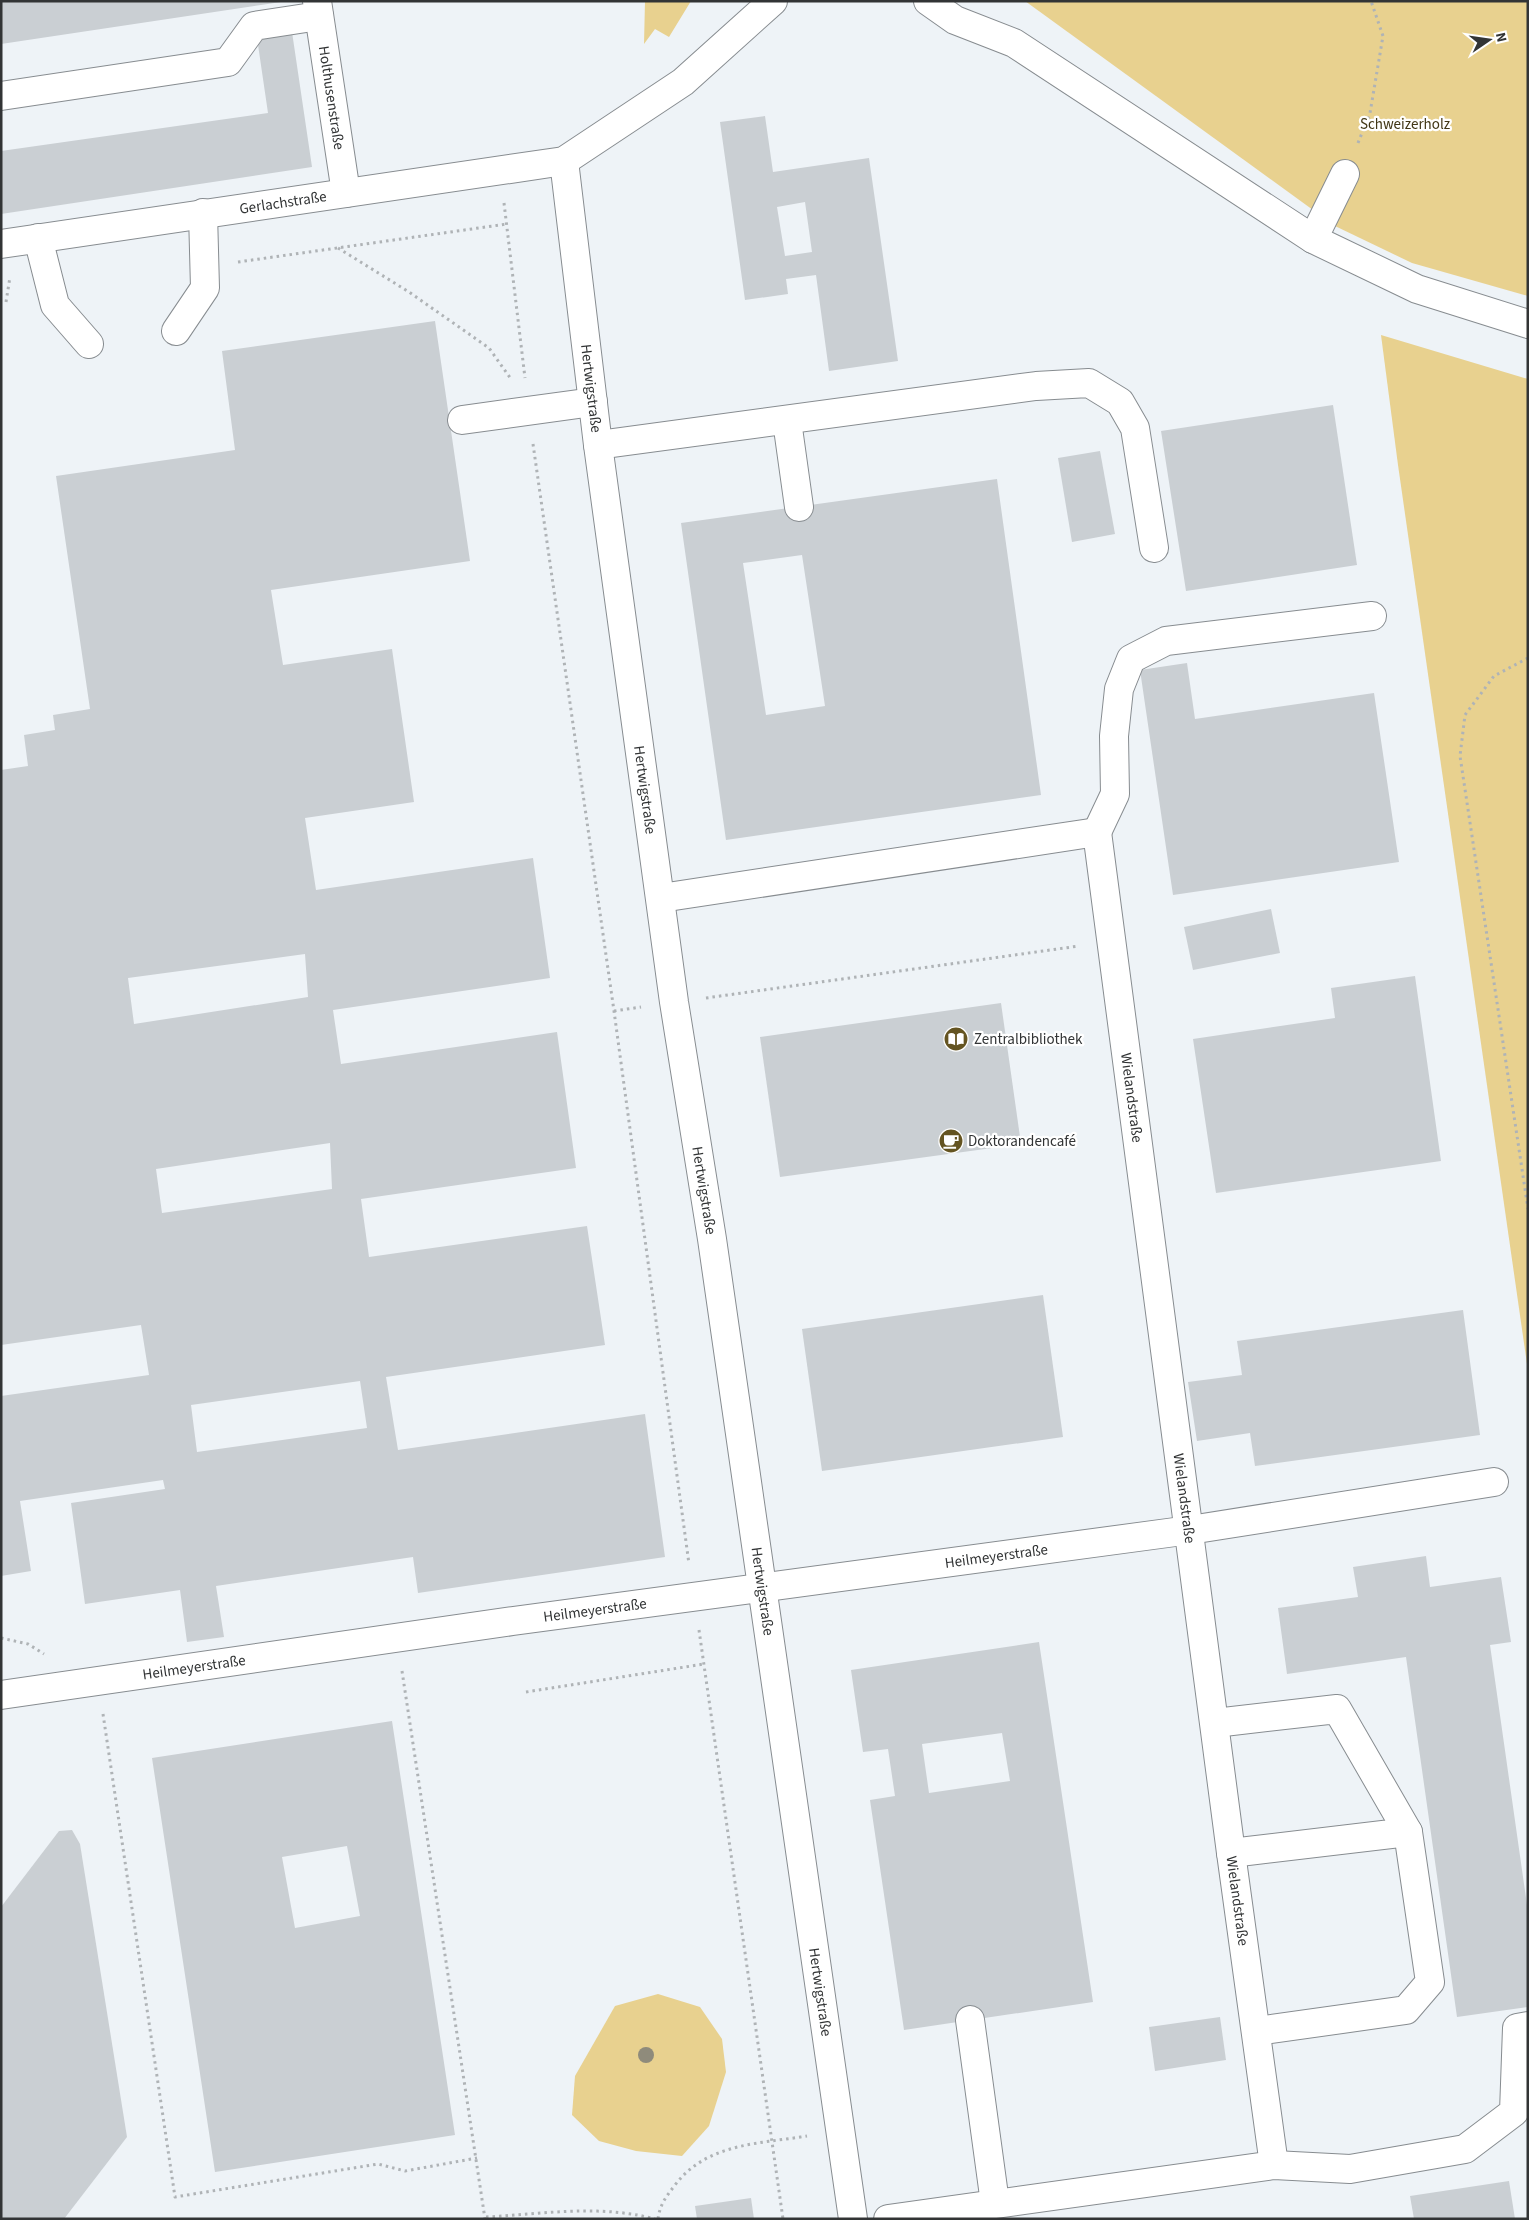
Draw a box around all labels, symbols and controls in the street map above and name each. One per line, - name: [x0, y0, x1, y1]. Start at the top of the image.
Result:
- north arrow: [1464, 15, 1514, 65]
- text: N: [1490, 31, 1511, 44]
- street label: Holthusenstraße: [313, 45, 350, 151]
- park label: Schweizerholz: [1360, 114, 1450, 135]
- street label: Gerlachstraße: [238, 186, 328, 219]
- street label: Hertwigstraße: [575, 343, 607, 434]
- street label: Hertwigstraße: [629, 744, 661, 835]
- library icon: Zentralbibliothek: [943, 1026, 969, 1052]
- place label: Zentralbibliothek: [974, 1029, 1083, 1050]
- street label: Wielandstraße: [1116, 1051, 1148, 1144]
- cafe icon: Doktorandencafé: [938, 1128, 964, 1154]
- place label: Doktorandencafé: [968, 1131, 1076, 1152]
- street label: Hertwigstraße: [687, 1145, 722, 1236]
- street label: Wielandstraße: [1168, 1452, 1201, 1545]
- street label: Heilmeyerstraße: [943, 1539, 1049, 1573]
- street label: Hertwigstraße: [746, 1546, 779, 1637]
- street label: Heilmeyerstraße: [542, 1593, 648, 1627]
- street label: Heilmeyerstraße: [141, 1649, 247, 1685]
- street label: Wielandstraße: [1221, 1855, 1254, 1947]
- street label: Hertwigstraße: [804, 1946, 837, 2038]

